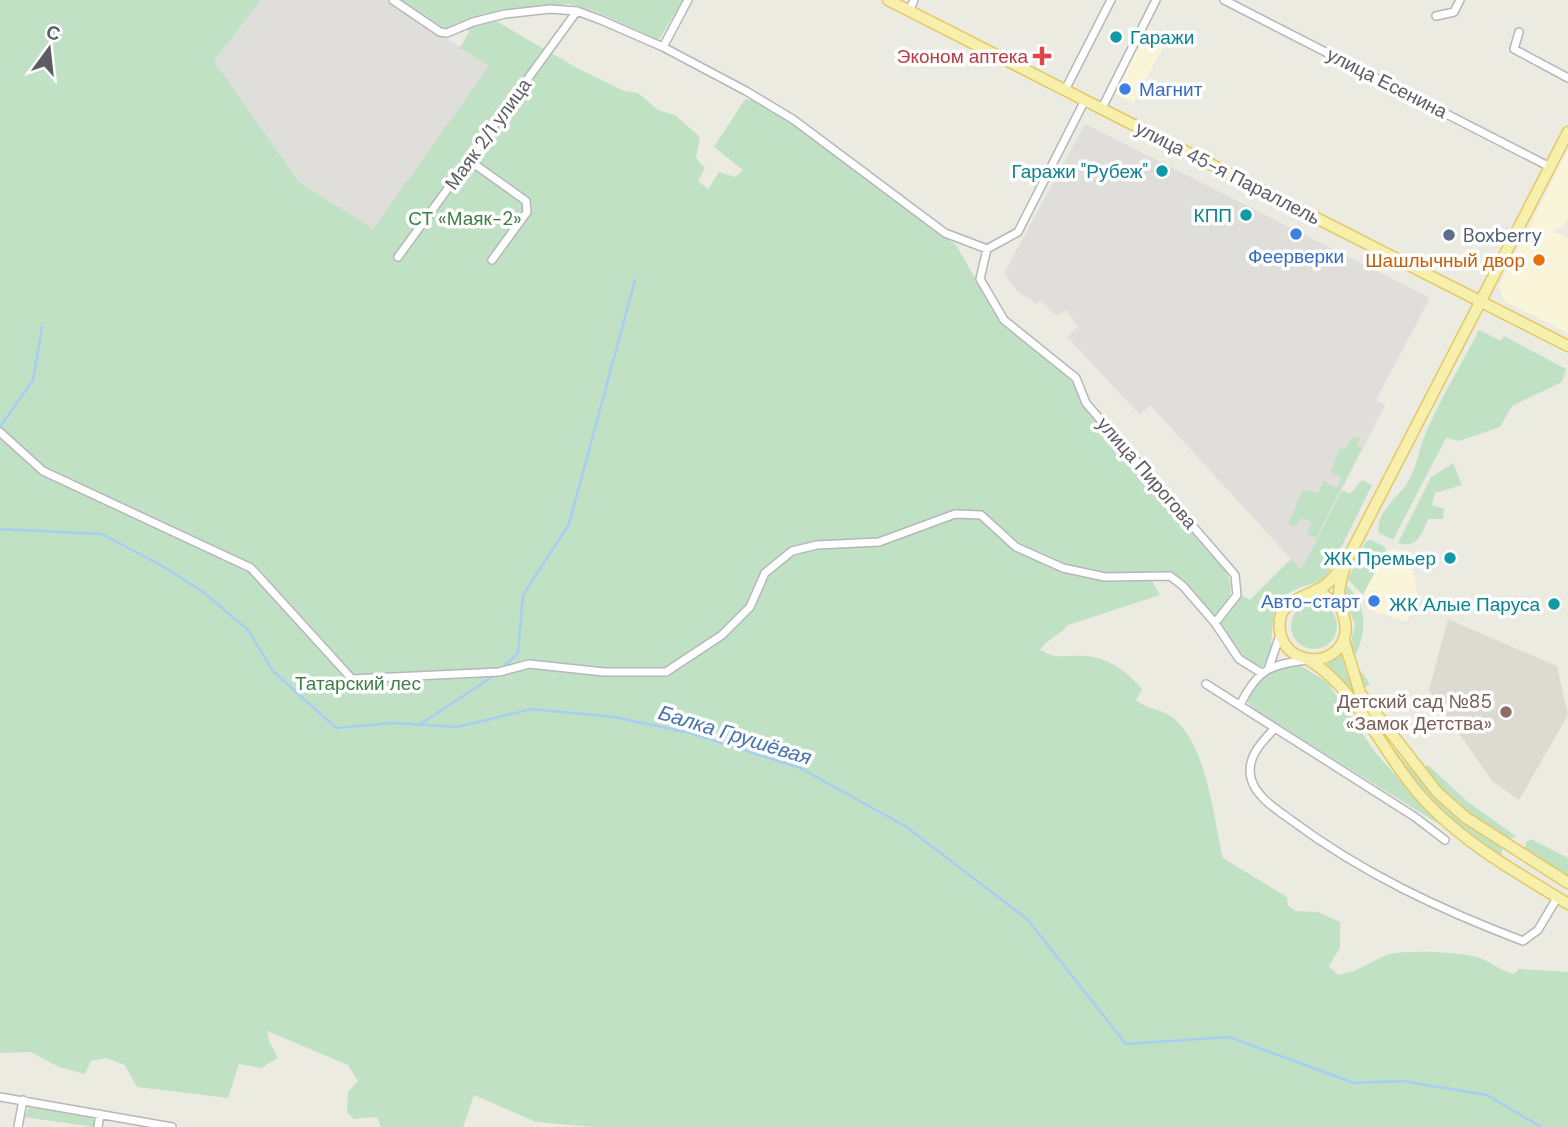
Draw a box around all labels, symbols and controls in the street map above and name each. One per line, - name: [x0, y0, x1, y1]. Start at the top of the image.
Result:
- north arrow: [14, 14, 84, 84]
- text: С: [43, 19, 63, 47]
- place label: Гаражи: [1130, 25, 1194, 50]
- marker: Гаражи: [1108, 29, 1124, 45]
- street label: улица Есенина: [1323, 42, 1452, 124]
- place label: Эконом аптека: [897, 44, 1028, 69]
- marker: Эконом аптека: [1034, 48, 1050, 64]
- street label: Маяк 2/1 улица: [439, 73, 537, 195]
- place label: Магнит: [1139, 77, 1203, 102]
- marker: Магнит: [1117, 81, 1133, 97]
- street label: улица 45-я Параллель: [1131, 115, 1325, 231]
- place label: Гаражи "Рубеж": [1012, 159, 1148, 184]
- marker: Гаражи "Рубеж": [1154, 163, 1170, 179]
- place label: КПП: [1194, 203, 1232, 228]
- park label: СТ «Маяк-2»: [408, 206, 522, 231]
- marker: КПП: [1238, 207, 1254, 223]
- place label: Boxberry: [1463, 223, 1542, 248]
- marker: Феерверки: [1288, 226, 1304, 242]
- marker: Boxberry: [1441, 227, 1457, 243]
- place label: Феерверки: [1248, 244, 1344, 269]
- place label: Шашлычный двор: [1365, 248, 1525, 273]
- marker: Шашлычный двор: [1531, 252, 1547, 268]
- street label: улица Пирогова: [1092, 412, 1203, 534]
- place label: ЖК Премьер: [1323, 546, 1436, 571]
- marker: ЖК Премьер: [1442, 550, 1458, 566]
- place label: Авто-старт: [1261, 589, 1360, 614]
- place label: ЖК Алые Паруса: [1389, 592, 1540, 617]
- marker: Авто-старт: [1366, 593, 1382, 609]
- marker: ЖК Алые Паруса: [1546, 596, 1562, 612]
- park label: Татарский лес: [295, 671, 421, 696]
- place label: Детский сад №85 «Замок Детства»: [1337, 689, 1492, 736]
- water label: Балка Грушёвая: [655, 698, 815, 772]
- marker: Детский сад №85 «Замок Детства»: [1498, 704, 1514, 720]

